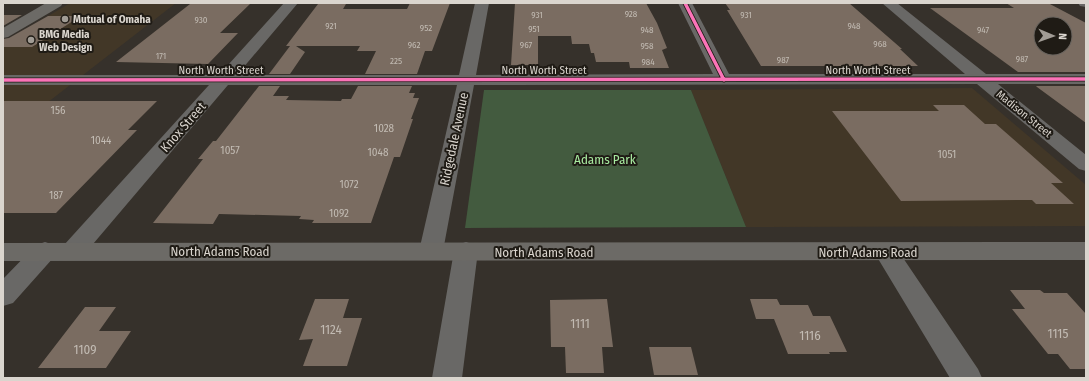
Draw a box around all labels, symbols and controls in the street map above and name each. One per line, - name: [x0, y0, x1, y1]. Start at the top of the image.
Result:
- house number: 928: [625, 9, 638, 19]
- house number: 931: [531, 10, 543, 20]
- house number: 931: [740, 10, 752, 20]
- place label: Mutual of Omaha: [73, 13, 151, 26]
- marker: Mutual of Omaha: [60, 14, 70, 24]
- house number: 930: [195, 15, 208, 25]
- north arrow: [1033, 16, 1073, 56]
- house number: 921: [325, 21, 337, 31]
- house number: 948: [847, 21, 861, 31]
- house number: 952: [420, 23, 432, 33]
- house number: 951: [528, 24, 540, 34]
- house number: 948: [640, 25, 654, 35]
- house number: 947: [977, 25, 989, 35]
- place label: BMG Media Web Design: [39, 28, 92, 54]
- text: N: [1056, 33, 1069, 40]
- marker: BMG Media Web Design: [26, 35, 36, 45]
- house number: 968: [873, 39, 887, 49]
- house number: 962: [408, 40, 420, 50]
- house number: 967: [520, 40, 533, 50]
- house number: 958: [640, 41, 654, 51]
- house number: 171: [156, 51, 166, 61]
- house number: 987: [1016, 54, 1029, 64]
- house number: 987: [777, 55, 790, 65]
- house number: 225: [390, 56, 402, 66]
- house number: 984: [641, 57, 655, 67]
- street label: North Worth Street: [178, 64, 264, 77]
- street label: North Worth Street: [501, 64, 587, 77]
- street label: North Worth Street: [825, 64, 911, 77]
- street label: Madison Street: [994, 88, 1055, 141]
- street label: Ridgedale Avenue: [437, 91, 471, 187]
- street label: Knox Street: [157, 98, 209, 155]
- house number: 156: [51, 104, 66, 117]
- house number: 1028: [374, 122, 395, 135]
- house number: 1044: [91, 134, 112, 147]
- house number: 1057: [220, 144, 240, 157]
- house number: 1048: [368, 146, 389, 159]
- house number: 1051: [938, 148, 956, 161]
- park label: Adams Park: [574, 152, 637, 167]
- house number: 1072: [339, 178, 359, 191]
- house number: 187: [49, 189, 64, 202]
- house number: 1092: [329, 207, 349, 220]
- street label: North Adams Road: [170, 244, 270, 259]
- street label: North Adams Road: [494, 245, 594, 260]
- street label: North Adams Road: [818, 245, 918, 260]
- house number: 1111: [570, 316, 590, 331]
- house number: 1124: [320, 322, 342, 337]
- house number: 1115: [1048, 326, 1068, 341]
- house number: 1116: [799, 328, 821, 343]
- house number: 1109: [74, 342, 96, 357]

